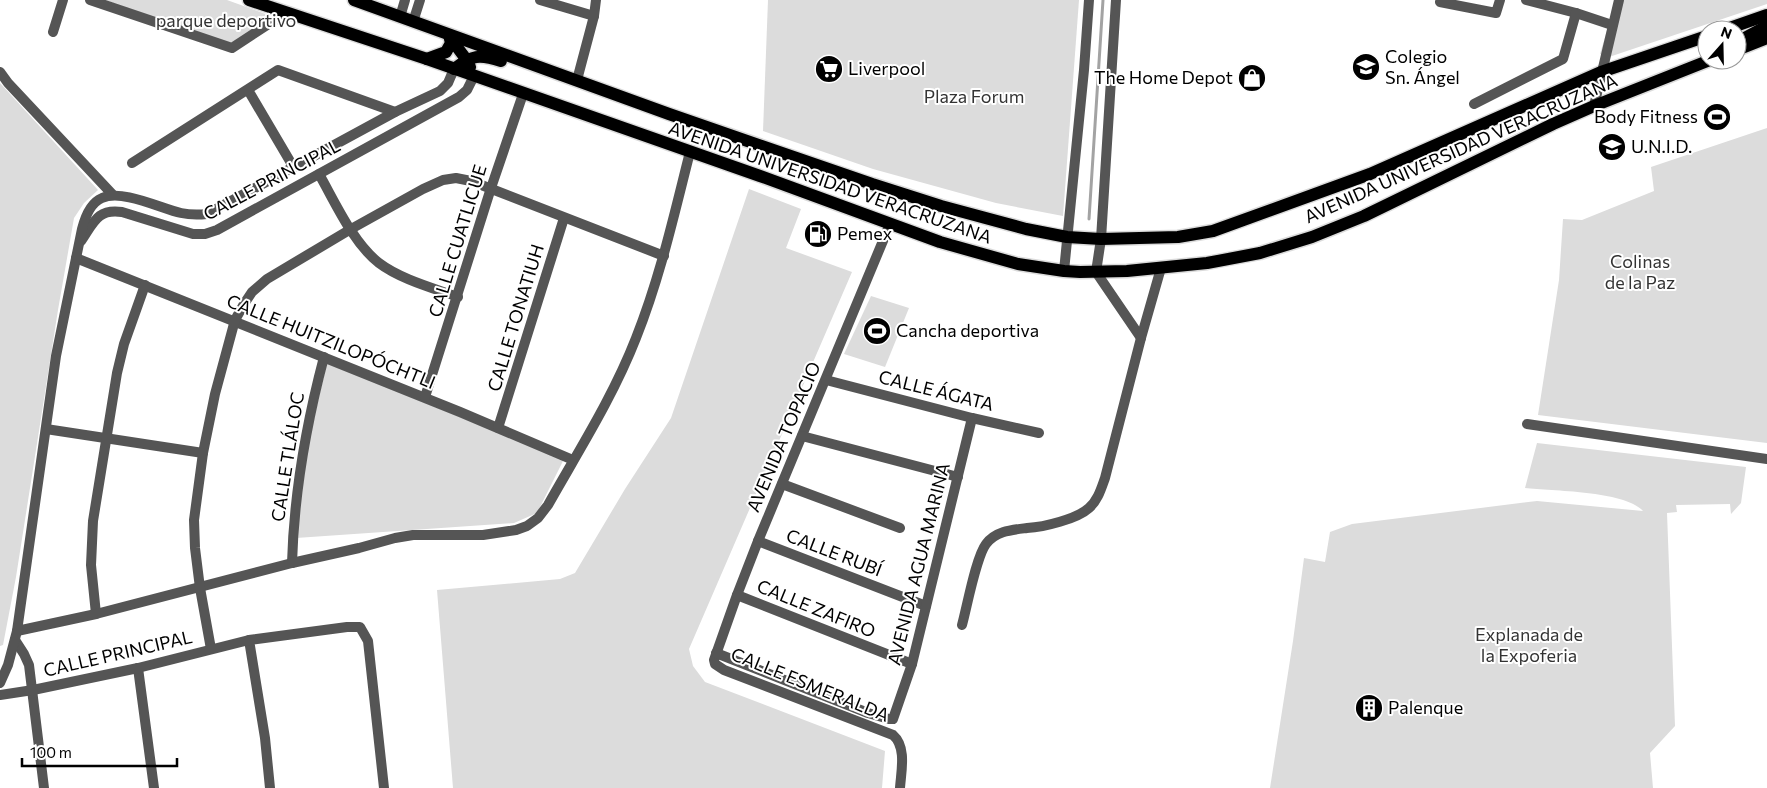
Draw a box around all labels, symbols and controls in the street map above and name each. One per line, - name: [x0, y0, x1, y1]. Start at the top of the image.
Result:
- park label: parque deportivo: [156, 9, 296, 31]
- north arrow: [1697, 20, 1747, 70]
- text: N: [1719, 23, 1734, 42]
- place label: Colegio Sn. Ángel: [1385, 45, 1460, 88]
- school or university icon: Colegio Sn. Ángel: [1351, 52, 1381, 82]
- supermarket icon: Liverpool: [814, 54, 844, 84]
- place label: Liverpool: [848, 57, 925, 79]
- shop icon: The Home Depot: [1237, 63, 1267, 93]
- place label: The Home Depot: [1094, 66, 1233, 88]
- street label: AVENIDA UNIVERSIDAD VERACRUZANA: [1301, 69, 1620, 227]
- park label: Plaza Forum: [924, 85, 1024, 107]
- sports icon: Body Fitness: [1702, 102, 1732, 132]
- place label: Body Fitness: [1594, 105, 1698, 127]
- street label: AVENIDA UNIVERSIDAD VERACRUZANA: [666, 116, 995, 248]
- school or university icon: U.N.I.D.: [1597, 132, 1627, 162]
- street label: CALLE PRINCIPAL: [199, 134, 344, 224]
- place label: U.N.I.D.: [1631, 135, 1692, 157]
- street label: CALLE CUATLICUE: [423, 162, 491, 320]
- fuel station icon: Pemex: [803, 219, 833, 249]
- place label: Pemex: [837, 222, 893, 244]
- street label: CALLE TONATIUH: [482, 241, 548, 394]
- park label: Colinas de la Paz: [1605, 250, 1675, 293]
- street label: CALLE HUITZILOPÓCHTLI: [224, 289, 439, 393]
- sports icon: Cancha deportiva: [862, 316, 892, 346]
- place label: Cancha deportiva: [896, 319, 1039, 341]
- street label: AVENIDA TOPACIO: [741, 358, 825, 515]
- street label: CALLE ÁGATA: [876, 365, 996, 415]
- street label: CALLE TLÁLOC: [266, 391, 308, 523]
- street label: AVENIDA AGUA MARINA: [882, 460, 954, 667]
- street label: CALLE RUBÍ: [783, 524, 886, 581]
- street label: CALLE ZAFIRO: [754, 574, 879, 642]
- park label: Explanada de la Expoferia: [1475, 623, 1583, 666]
- street label: CALLE PRINCIPAL: [41, 625, 194, 681]
- street label: CALLE ESMERALDA: [728, 642, 893, 726]
- building icon: Palenque: [1354, 693, 1384, 723]
- place label: Palenque: [1388, 696, 1463, 718]
- scale bar: [22, 736, 178, 768]
- text: 100 m: [30, 743, 72, 761]

